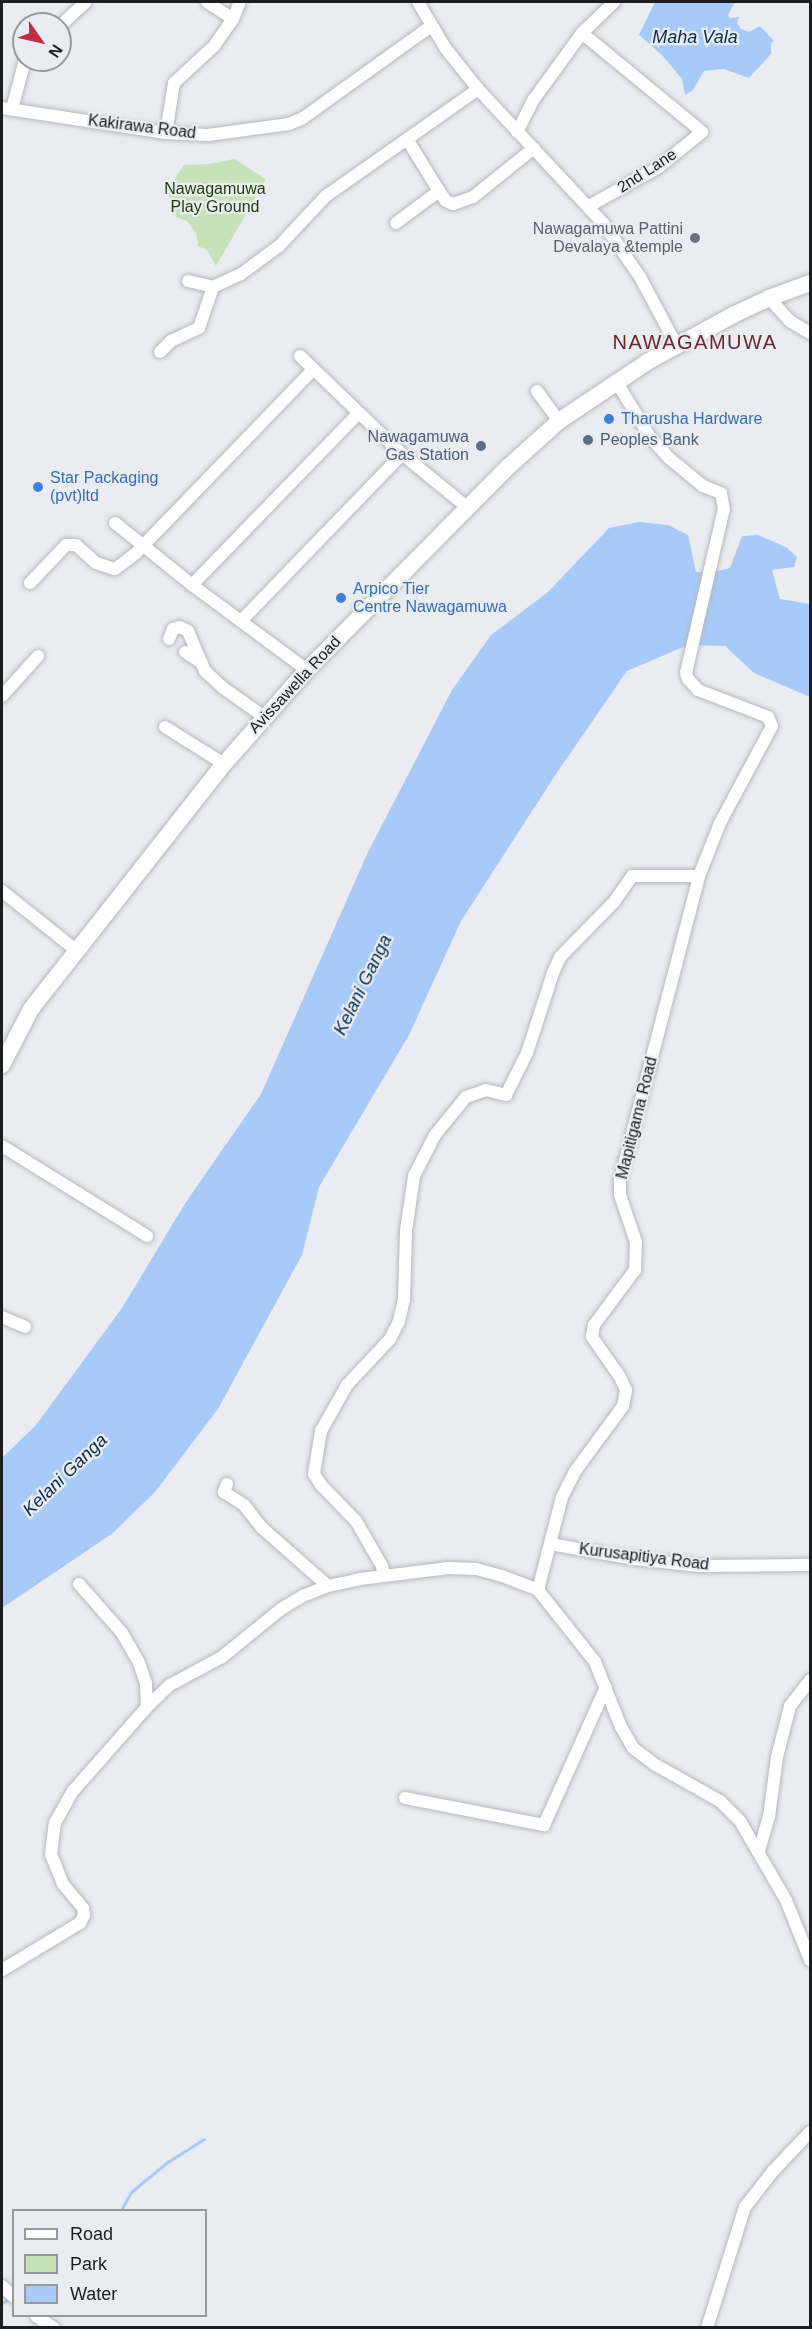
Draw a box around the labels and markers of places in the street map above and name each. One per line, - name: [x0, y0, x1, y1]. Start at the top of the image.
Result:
- place label: Nawagamuwa Pattini Devalaya &temple: [533, 219, 683, 257]
- marker: Nawagamuwa Pattini Devalaya &temple: [688, 231, 702, 245]
- place label: Tharusha Hardware: [621, 409, 762, 429]
- marker: Tharusha Hardware: [602, 412, 616, 426]
- place label: Nawagamuwa Gas Station: [368, 427, 469, 465]
- place label: Peoples Bank: [600, 430, 699, 450]
- marker: Peoples Bank: [581, 433, 595, 447]
- marker: Nawagamuwa Gas Station: [474, 439, 488, 453]
- place label: Star Packaging (pvt)ltd: [50, 468, 159, 506]
- marker: Star Packaging (pvt)ltd: [31, 480, 45, 494]
- place label: Arpico Tier Centre Nawagamuwa: [353, 579, 507, 617]
- marker: Arpico Tier Centre Nawagamuwa: [334, 591, 348, 605]

